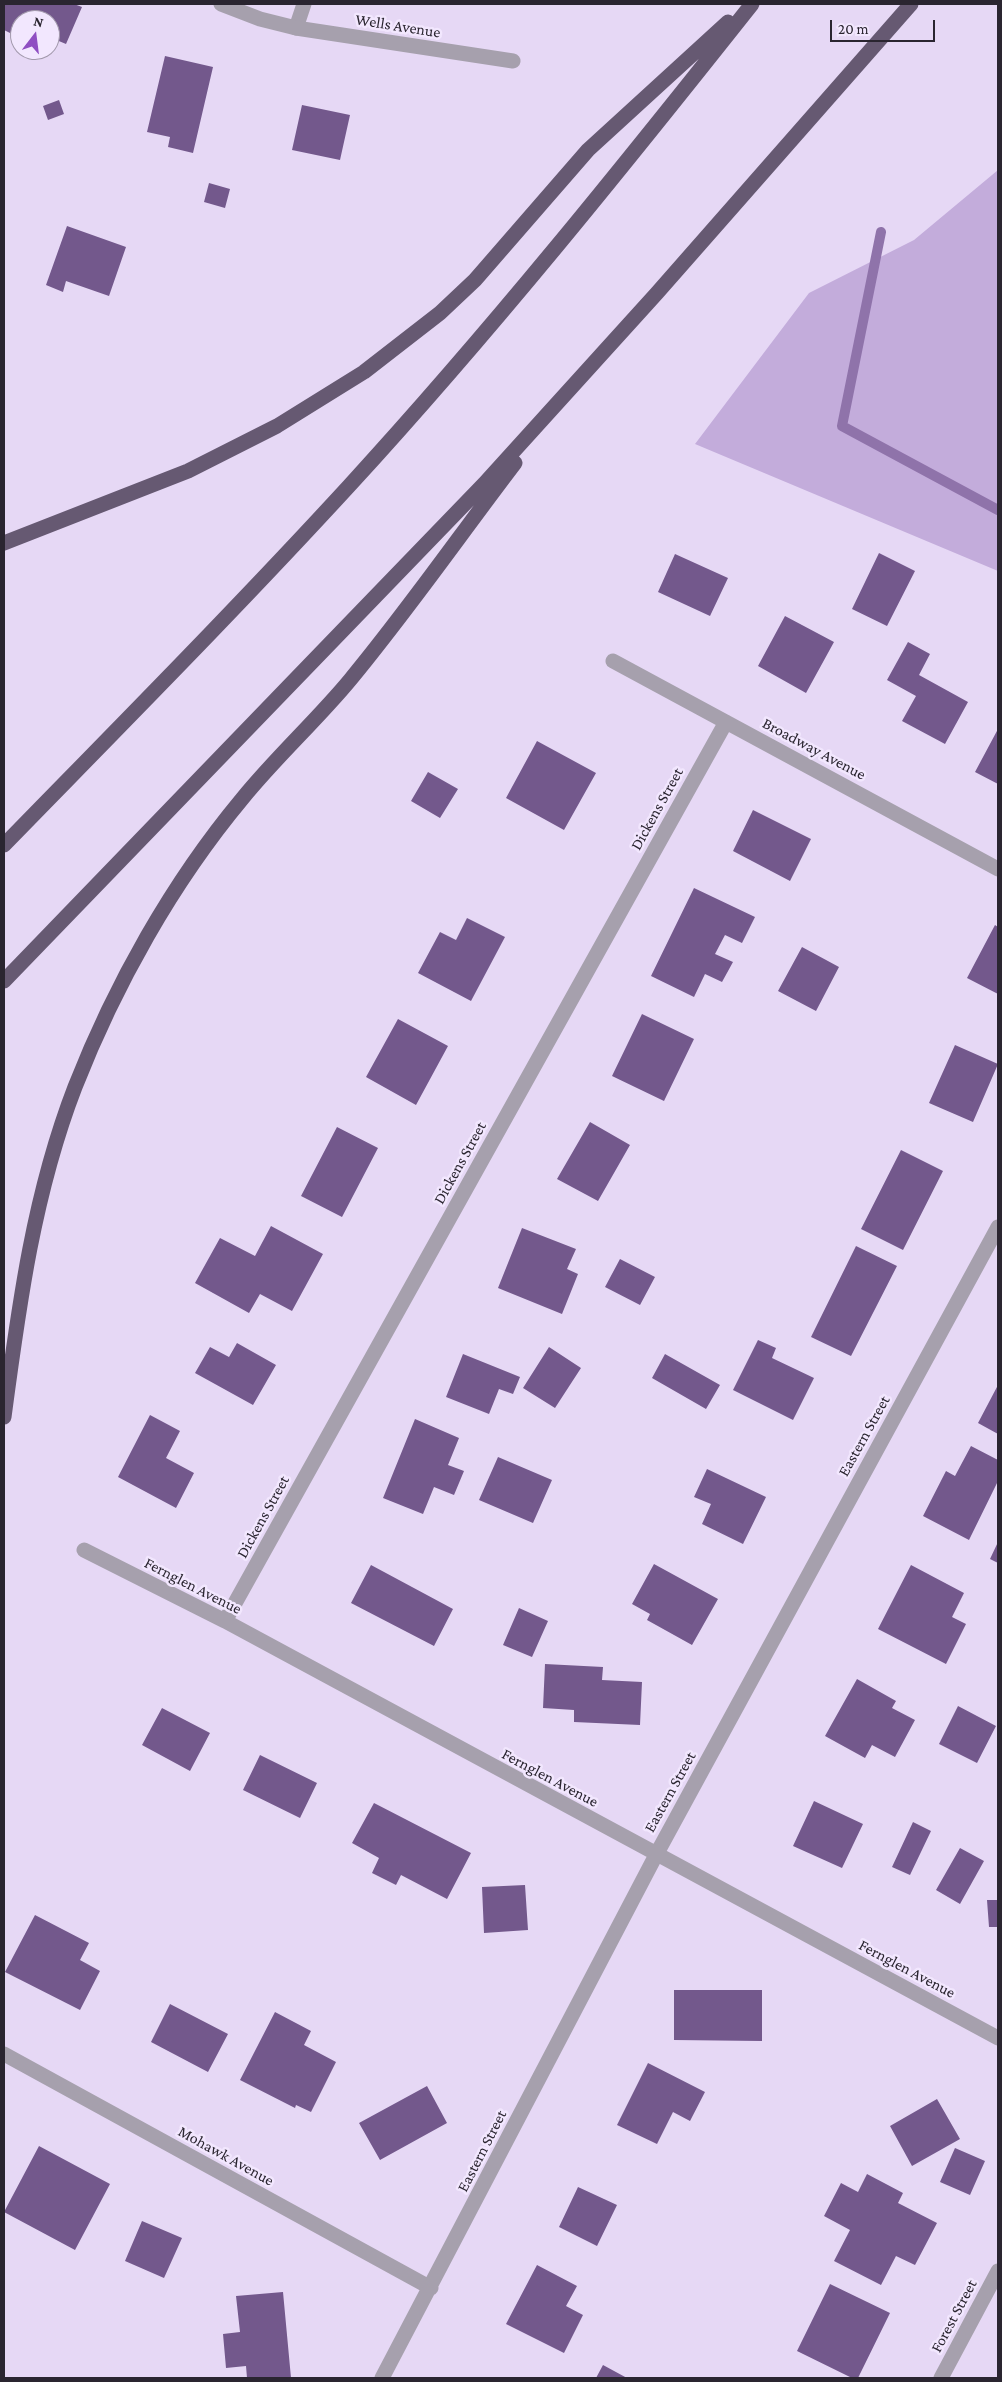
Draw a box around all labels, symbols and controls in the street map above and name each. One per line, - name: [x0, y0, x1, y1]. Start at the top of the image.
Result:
- north arrow: [10, 10, 60, 60]
- street label: Wells Avenue: [354, 10, 442, 42]
- scale bar: [832, 10, 937, 42]
- text: N: [32, 13, 45, 30]
- text: 20 m: [838, 21, 869, 37]
- street label: Broadway Avenue: [759, 714, 869, 784]
- street label: Dickens Street: [626, 764, 688, 854]
- street label: Dickens Street: [429, 1118, 491, 1208]
- street label: Eastern Street: [834, 1392, 894, 1480]
- street label: Dickens Street: [232, 1472, 294, 1562]
- street label: Fernglen Avenue: [141, 1553, 245, 1619]
- street label: Fernglen Avenue: [498, 1745, 602, 1811]
- street label: Eastern Street: [640, 1748, 700, 1836]
- street label: Fernglen Avenue: [855, 1936, 959, 2002]
- street label: Eastern Street: [453, 2107, 511, 2195]
- street label: Mohawk Avenue: [175, 2122, 277, 2190]
- street label: Forest Street: [927, 2276, 981, 2356]

